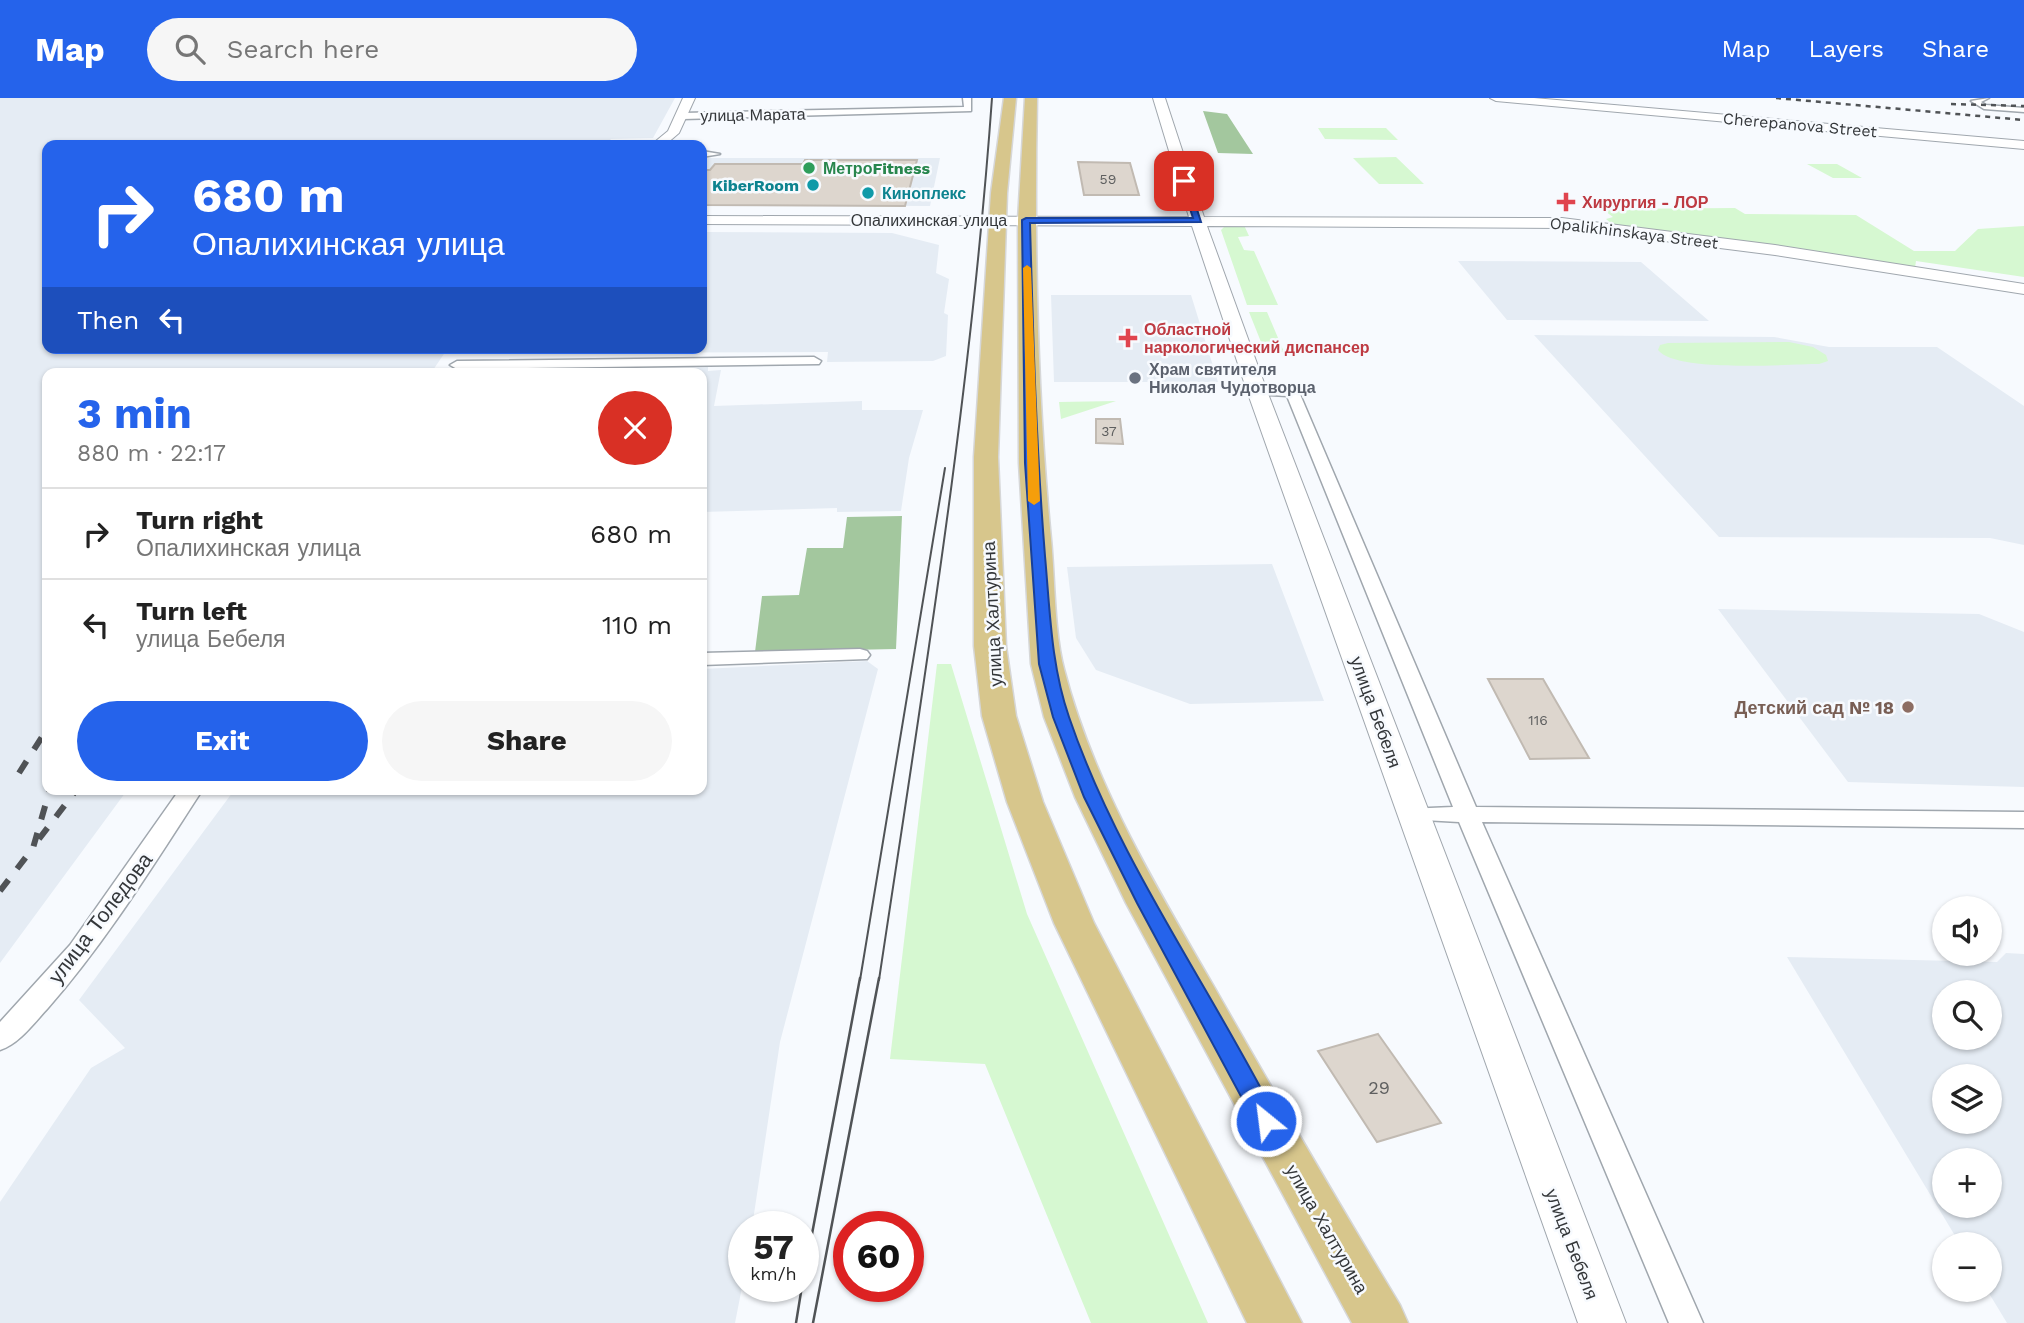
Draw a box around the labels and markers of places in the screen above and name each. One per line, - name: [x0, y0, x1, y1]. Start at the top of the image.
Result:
- pin: [1154, 151, 1214, 211]
- place label: МетроFitness: [823, 159, 931, 178]
- marker: МетроFitness: [801, 160, 817, 176]
- place label: KiberRoom: [712, 176, 799, 195]
- marker: KiberRoom: [805, 177, 821, 193]
- place label: Киноплекс: [882, 184, 966, 203]
- marker: Киноплекс: [860, 185, 876, 201]
- marker: Хирургия - ЛОР: [1556, 192, 1576, 212]
- place label: Хирургия - ЛОР: [1582, 193, 1709, 212]
- place label: Областной наркологический диспансер: [1144, 320, 1370, 357]
- marker: Областной наркологический диспансер: [1118, 328, 1138, 348]
- place label: Храм святителя Николая Чудотворца: [1149, 360, 1316, 397]
- marker: Храм святителя Николая Чудотворца: [1127, 370, 1143, 386]
- place label: Детский сад № 18: [1734, 697, 1894, 718]
- marker: Детский сад № 18: [1900, 699, 1916, 715]

